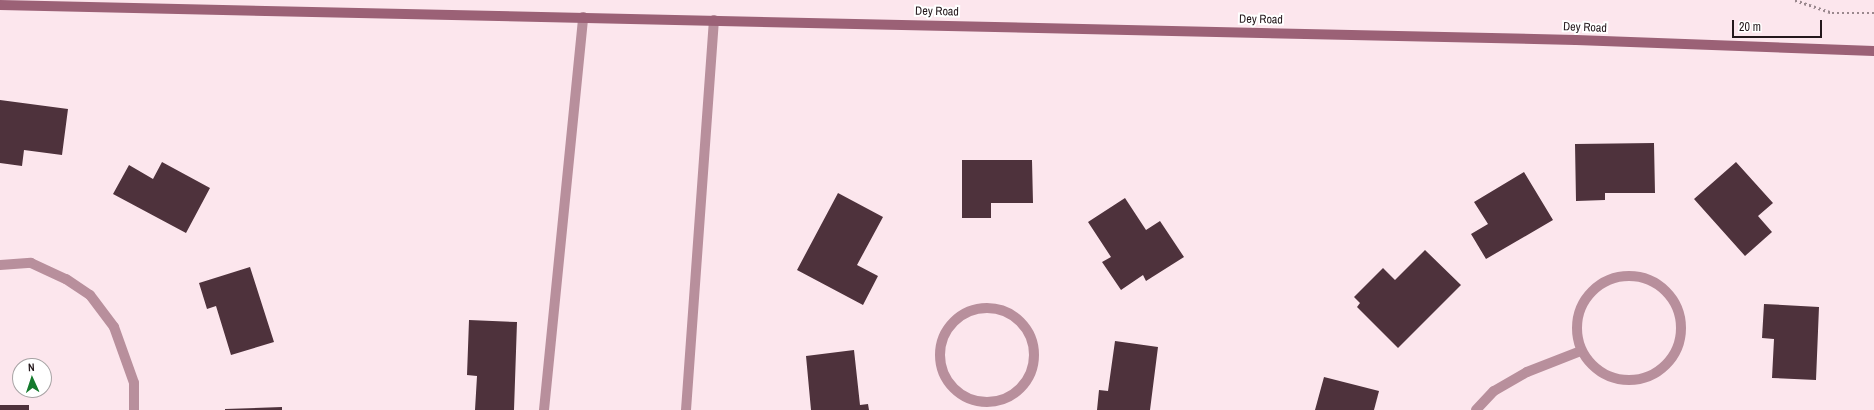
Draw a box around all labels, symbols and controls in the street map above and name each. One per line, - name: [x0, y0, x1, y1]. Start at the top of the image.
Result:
- street label: Dey Road: [915, 4, 959, 20]
- street label: Dey Road: [1239, 12, 1283, 28]
- scale bar: [1734, 12, 1824, 38]
- text: 20 m: [1739, 19, 1761, 35]
- street label: Dey Road: [1563, 20, 1607, 36]
- north arrow: [12, 358, 52, 398]
- text: N: [28, 360, 35, 374]

